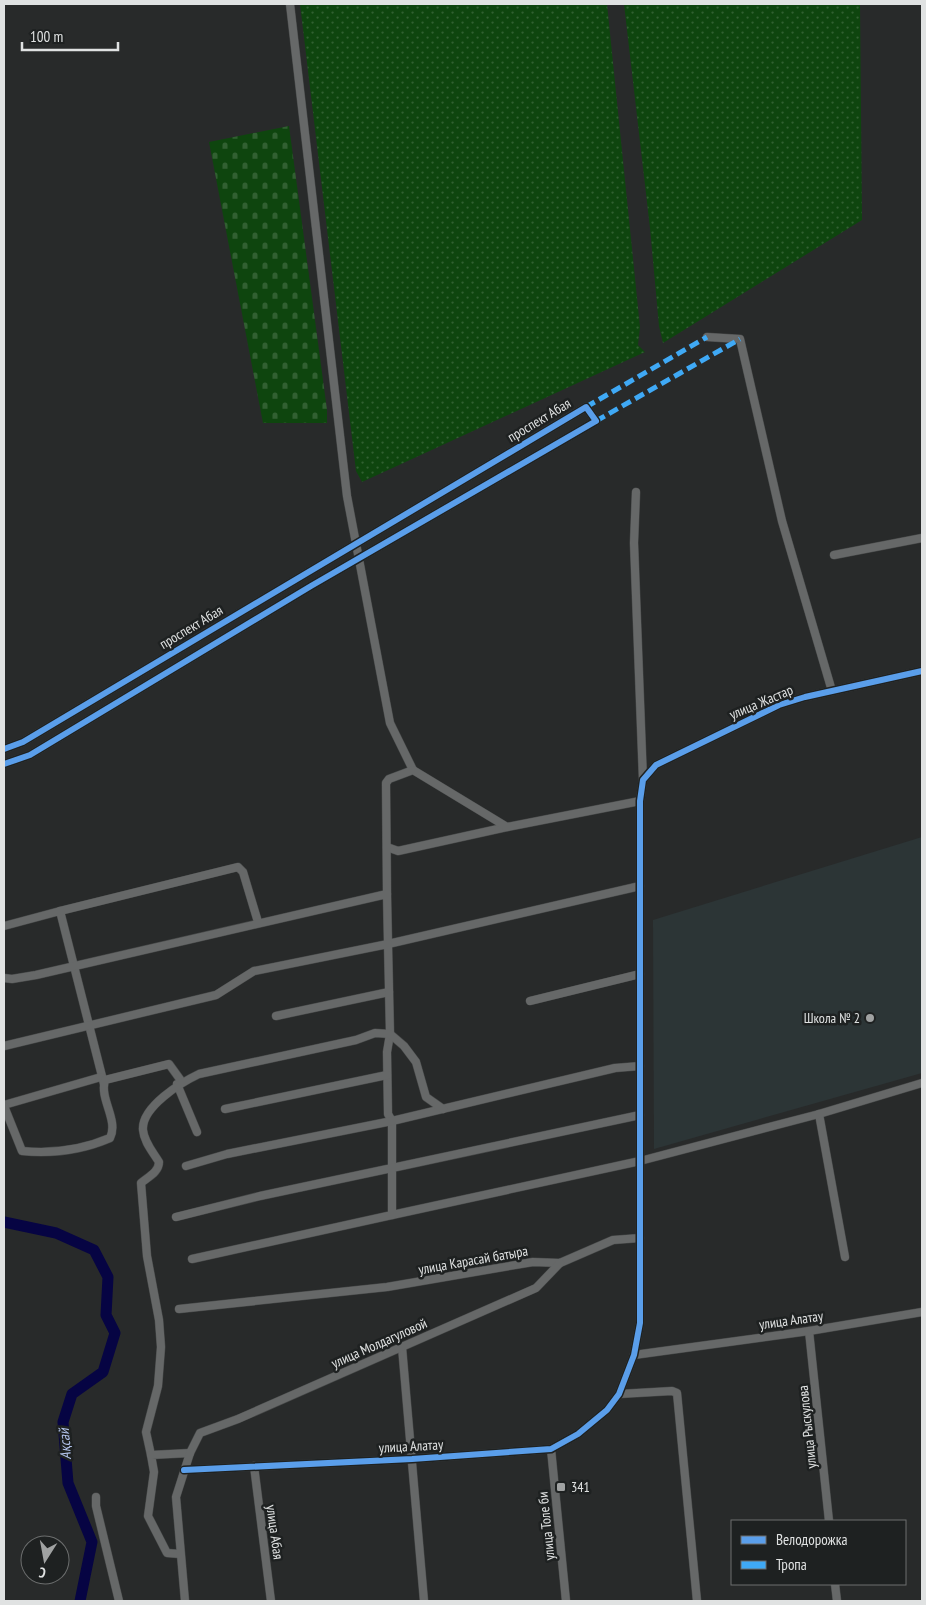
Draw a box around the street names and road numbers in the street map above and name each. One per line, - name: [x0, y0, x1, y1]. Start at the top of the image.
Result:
- street label: проспект Абая: [504, 394, 574, 446]
- street label: проспект Абая: [156, 601, 226, 653]
- street label: улица Жастар: [726, 681, 796, 723]
- street label: улица Карасай батыра: [417, 1242, 529, 1278]
- street label: улица Алатау: [758, 1307, 825, 1333]
- street label: улица Молдагуловой: [328, 1314, 430, 1372]
- street label: улица Рыскулова: [794, 1384, 820, 1470]
- street label: улица Алатау: [378, 1435, 444, 1457]
- street label: улица Толе би: [533, 1491, 559, 1561]
- street label: улица Абая: [262, 1504, 288, 1560]

